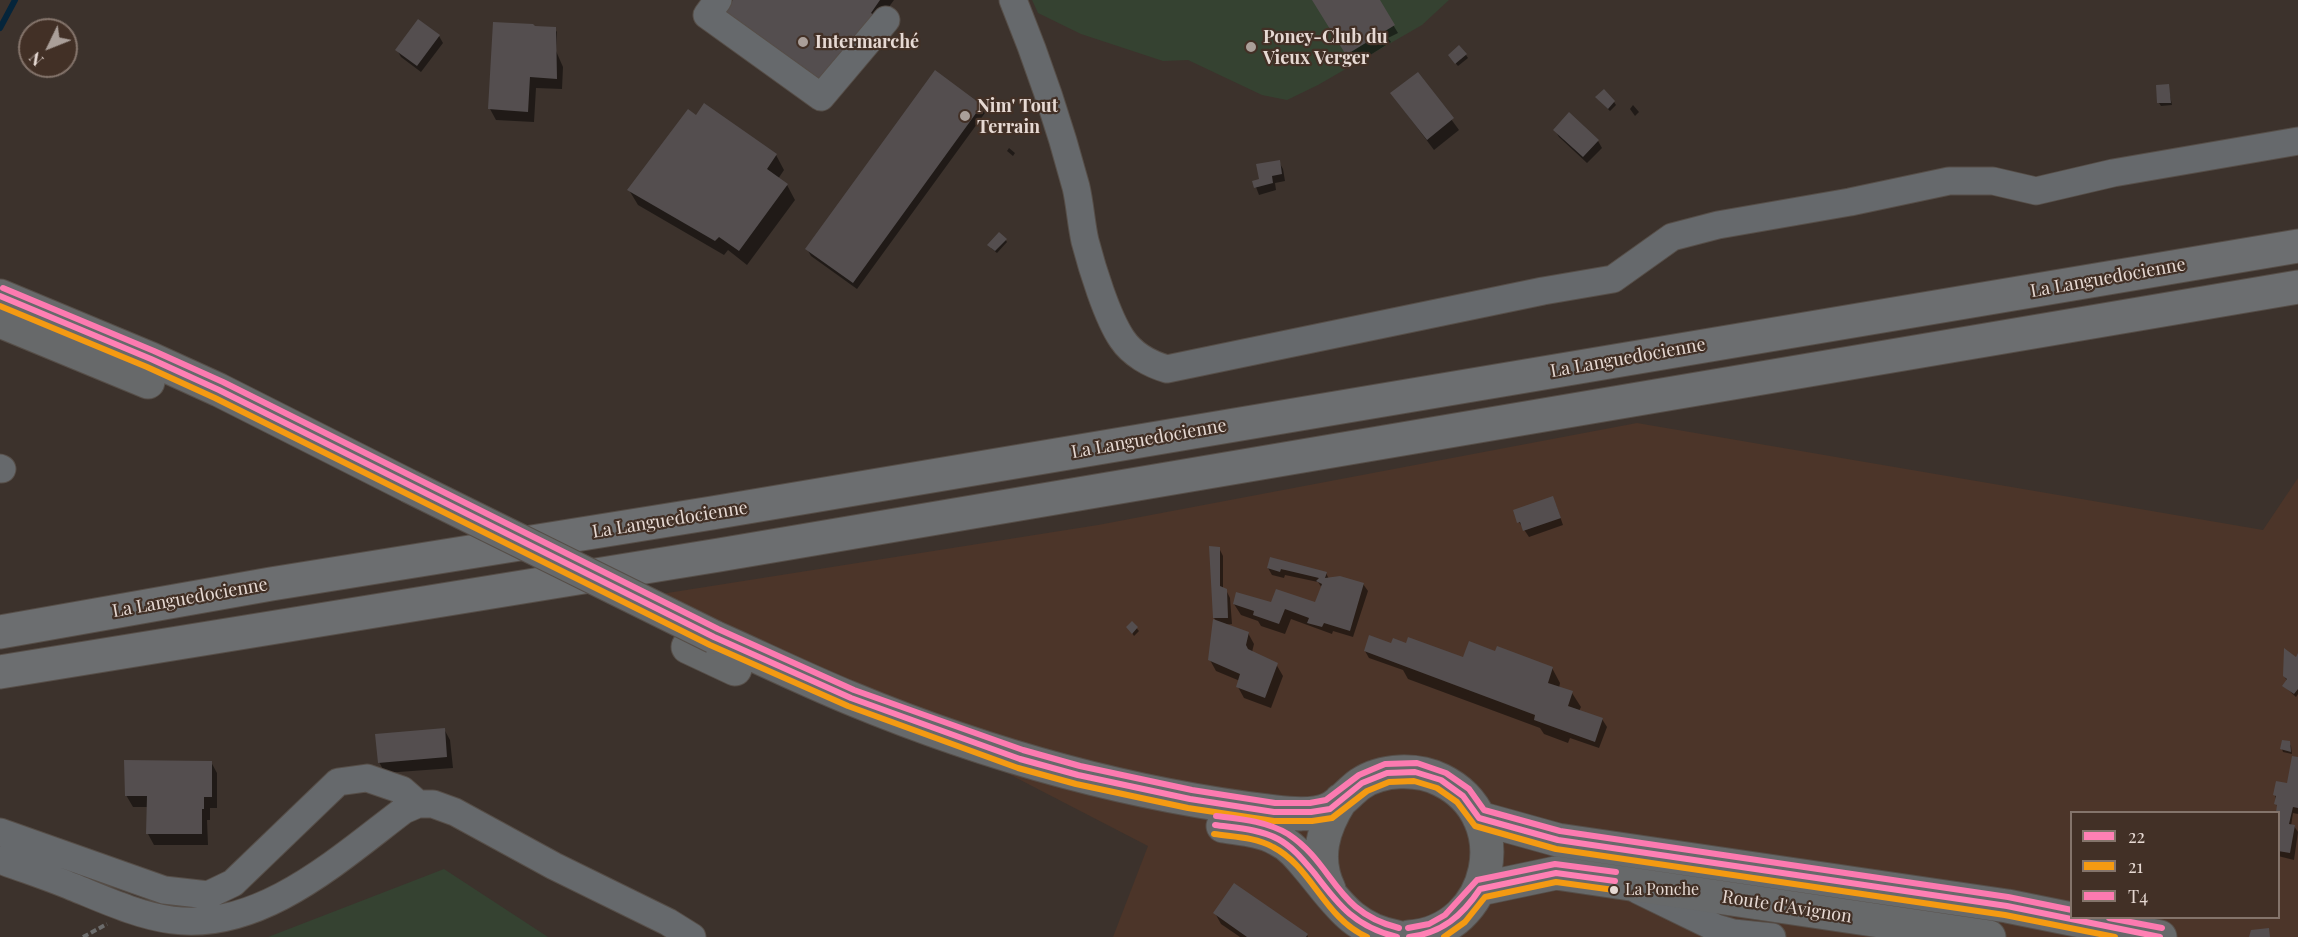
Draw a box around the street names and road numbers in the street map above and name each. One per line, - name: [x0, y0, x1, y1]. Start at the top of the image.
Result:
- street label: La Languedocienne: [2029, 254, 2187, 302]
- street label: La Languedocienne: [1549, 334, 1707, 382]
- street label: La Languedocienne: [1070, 415, 1228, 463]
- street label: La Languedocienne: [591, 497, 749, 543]
- street label: La Languedocienne: [111, 574, 269, 622]
- street label: Route d'Avignon: [1721, 886, 1853, 928]

